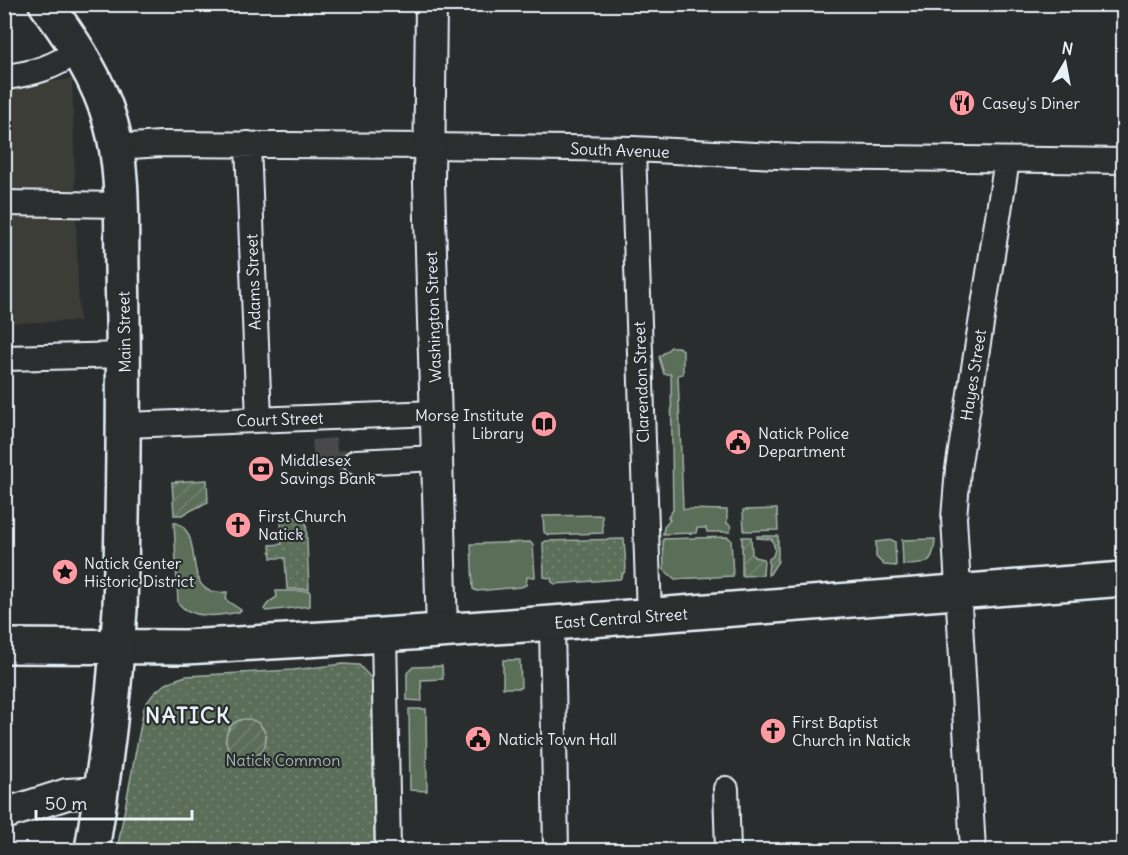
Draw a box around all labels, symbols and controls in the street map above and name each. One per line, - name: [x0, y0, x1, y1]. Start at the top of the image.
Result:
- north arrow: [1035, 33, 1095, 93]
- text: N: [1060, 37, 1075, 59]
- restaurant icon: Casey's Diner: [947, 88, 977, 118]
- place label: Casey's Diner: [982, 93, 1080, 113]
- street label: South Avenue: [570, 138, 670, 162]
- street label: Adams Street: [241, 233, 265, 331]
- street label: Washington Street: [421, 250, 445, 383]
- street label: Main Street: [113, 291, 135, 373]
- street label: Clarendon Street: [629, 320, 653, 443]
- street label: Hayes Street: [956, 327, 990, 422]
- place label: Morse Institute Library: [415, 405, 524, 443]
- street label: Court Street: [236, 407, 324, 431]
- library icon: Morse Institute Library: [529, 409, 559, 439]
- place label: Natick Police Department: [758, 423, 849, 461]
- public building icon: Natick Police Department: [723, 427, 753, 457]
- place label: Middlesex Savings Bank: [280, 450, 376, 488]
- bank icon: Middlesex Savings Bank: [246, 454, 276, 484]
- place label: First Church Natick: [258, 506, 346, 544]
- church icon: First Church Natick: [223, 510, 253, 540]
- place label: Natick Center Historic District: [84, 553, 195, 591]
- place icon: Natick Center Historic District: [50, 557, 80, 587]
- street label: East Central Street: [554, 603, 689, 633]
- district label: NATICK: [145, 701, 231, 729]
- place label: First Baptist Church in Natick: [792, 712, 911, 750]
- church icon: First Baptist Church in Natick: [758, 716, 788, 746]
- public building icon: Natick Town Hall: [463, 724, 493, 754]
- place label: Natick Town Hall: [498, 729, 617, 749]
- park label: Natick Common: [226, 750, 340, 770]
- scale bar: [36, 783, 192, 821]
- text: 50 m: [45, 792, 87, 815]

